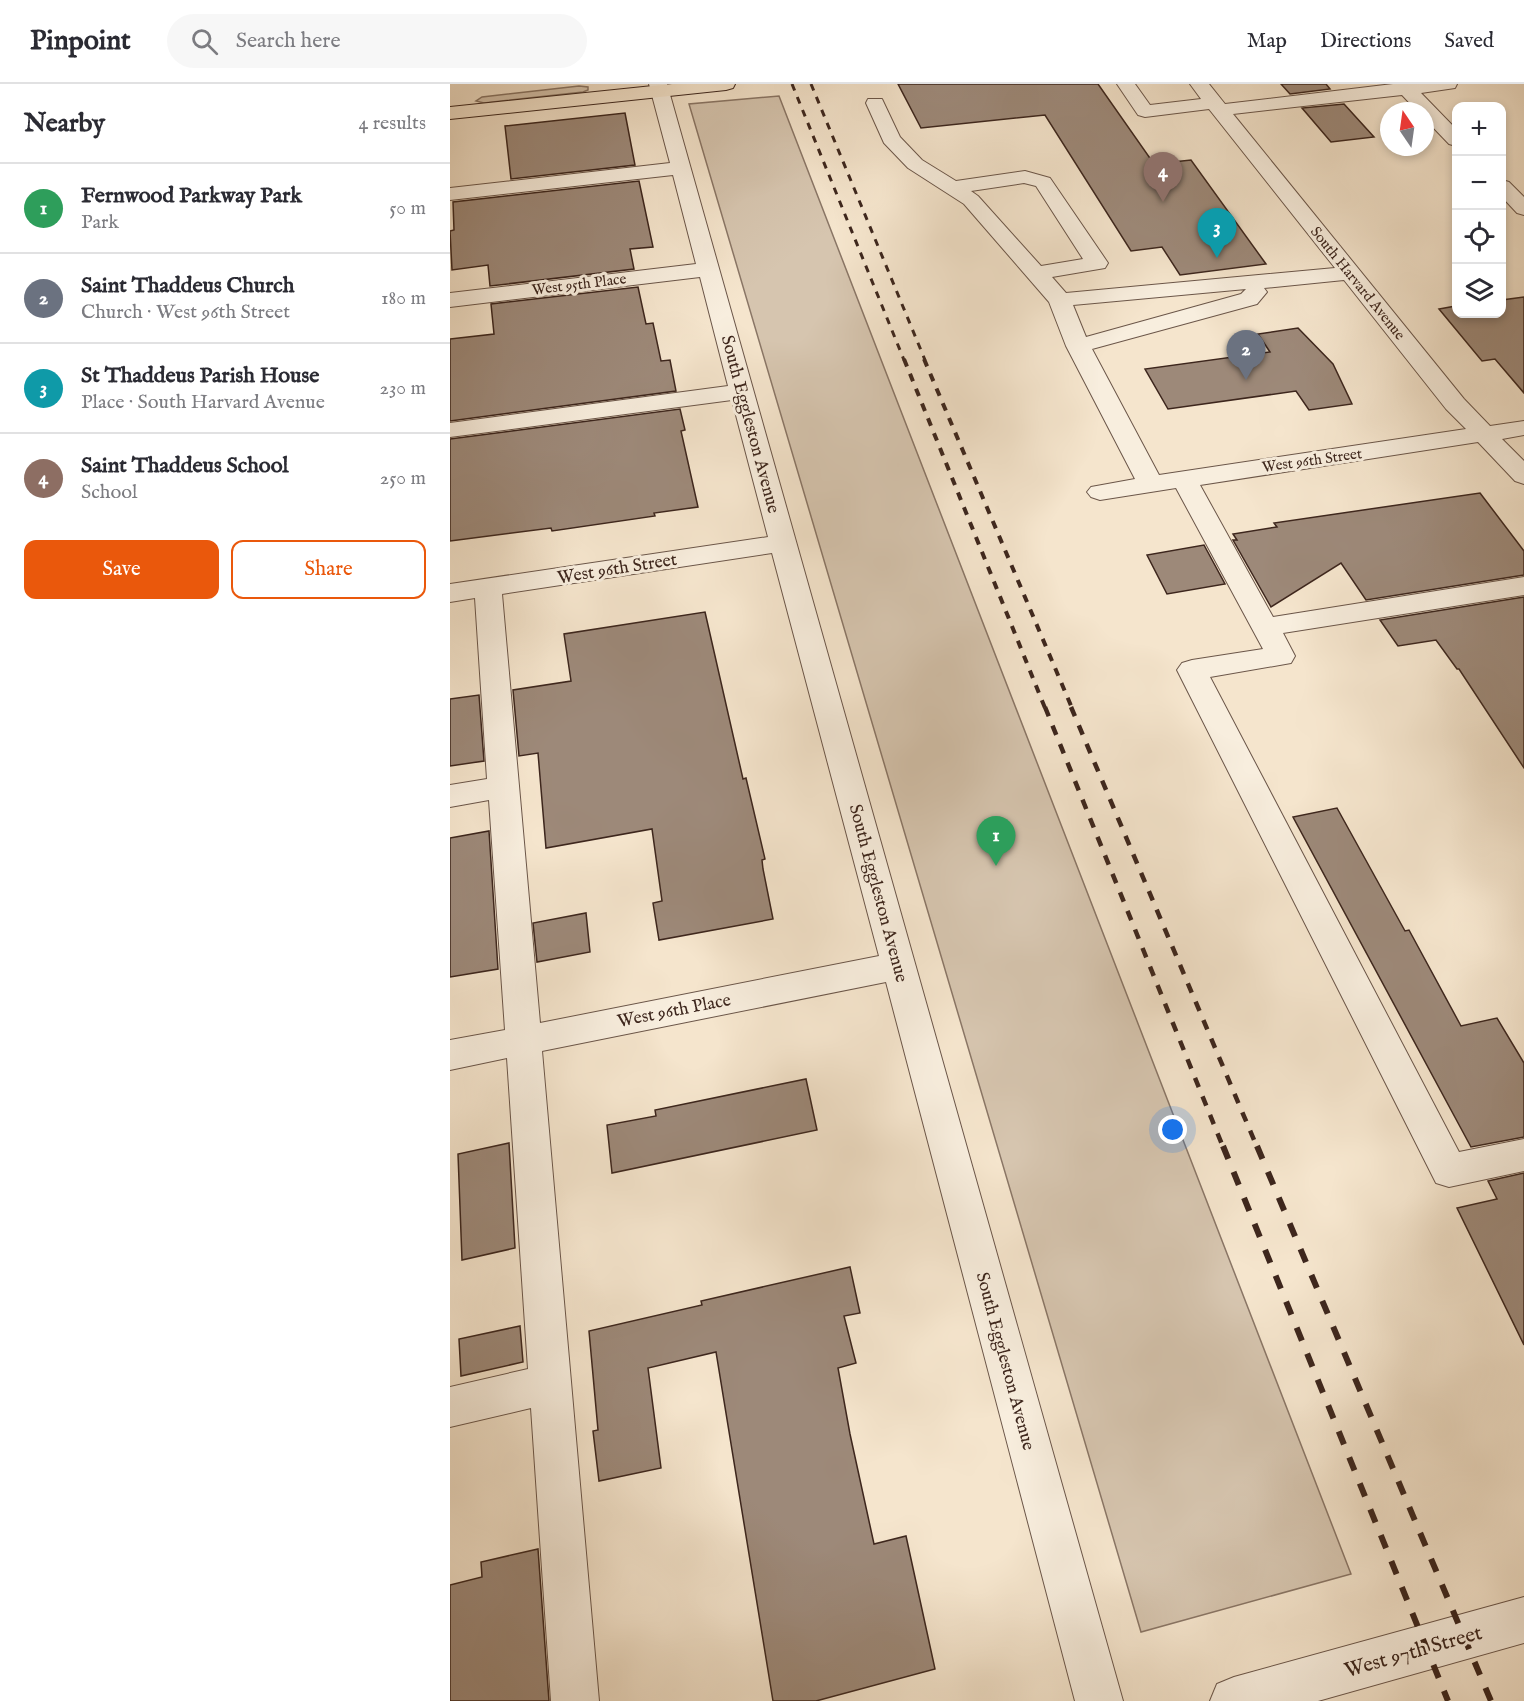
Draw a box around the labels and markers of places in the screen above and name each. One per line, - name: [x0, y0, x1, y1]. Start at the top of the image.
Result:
- pin: 4: [1144, 152, 1182, 202]
- pin: 3: [1198, 208, 1236, 258]
- pin: 2: [1226, 330, 1266, 380]
- pin: 1: [976, 816, 1016, 866]

